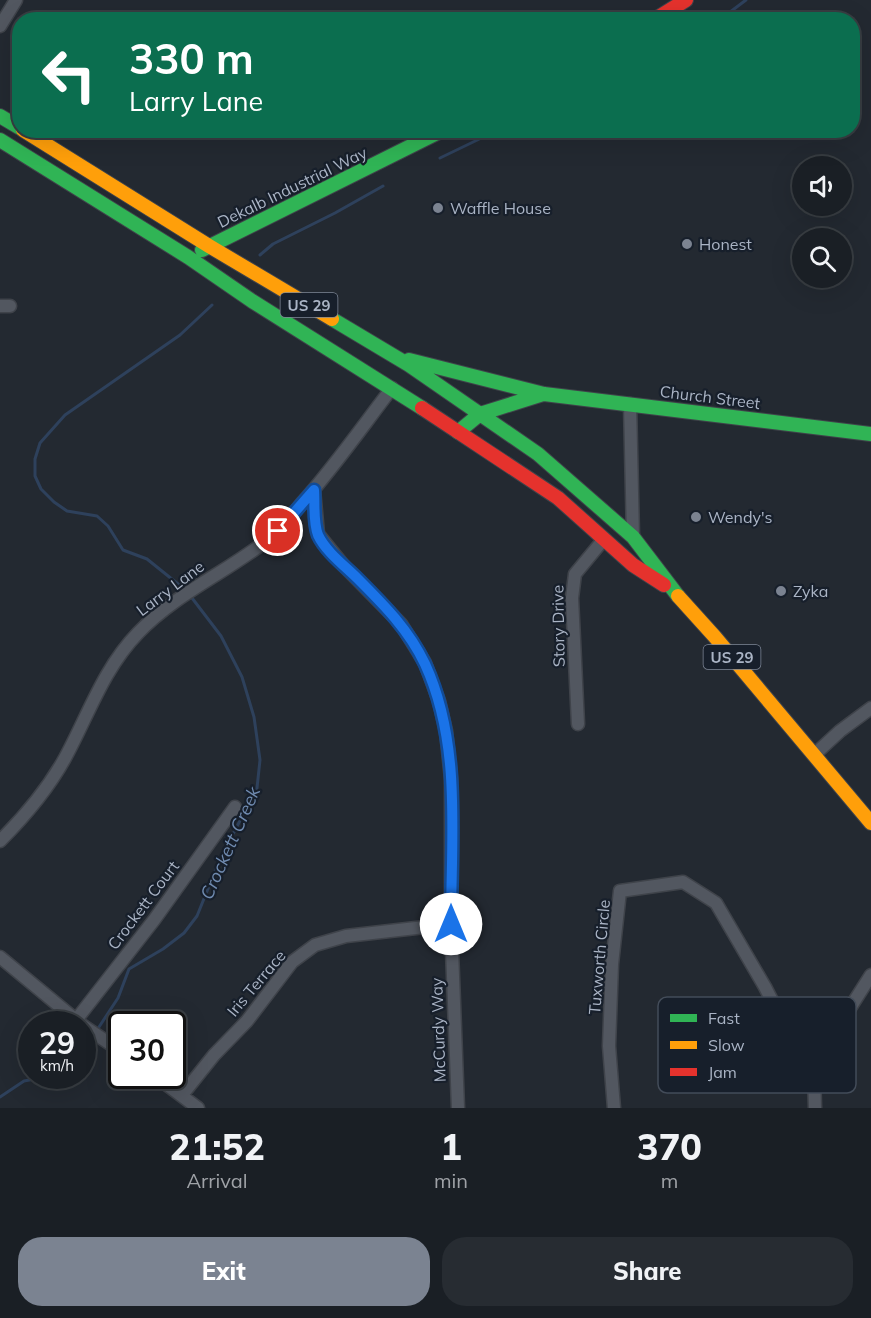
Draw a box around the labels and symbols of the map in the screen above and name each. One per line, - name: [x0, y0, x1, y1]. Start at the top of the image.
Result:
- street label: Dekalb Industrial Way: [214, 142, 370, 232]
- place label: Waffle House: [450, 198, 551, 218]
- marker: Waffle House: [431, 201, 445, 215]
- place label: Honest: [699, 234, 752, 254]
- marker: Honest: [680, 237, 694, 251]
- road number: US 29: [280, 293, 338, 317]
- street label: Church Street: [659, 381, 762, 413]
- pin: [252, 505, 303, 556]
- place label: Wendy's: [708, 507, 773, 527]
- marker: Wendy's: [689, 510, 703, 524]
- street label: Larry Lane: [132, 556, 208, 620]
- place label: Zyka: [793, 581, 828, 601]
- marker: Zyka: [774, 584, 788, 598]
- street label: Story Drive: [547, 585, 569, 667]
- road number: US 29: [704, 645, 760, 669]
- water label: Crockett Creek: [195, 782, 265, 903]
- street label: Crockett Court: [103, 856, 183, 953]
- position arrow: [419, 892, 483, 956]
- street label: Tuxworth Circle: [584, 899, 614, 1015]
- street label: Iris Terrace: [222, 946, 290, 1020]
- street label: McCurdy Way: [426, 977, 450, 1083]
- legend: [658, 997, 856, 1093]
- text: Fast: [708, 1008, 740, 1028]
- speed limit sign: 30: [108, 1011, 186, 1089]
- text: Slow: [708, 1035, 745, 1055]
- text: Jam: [708, 1062, 737, 1082]

